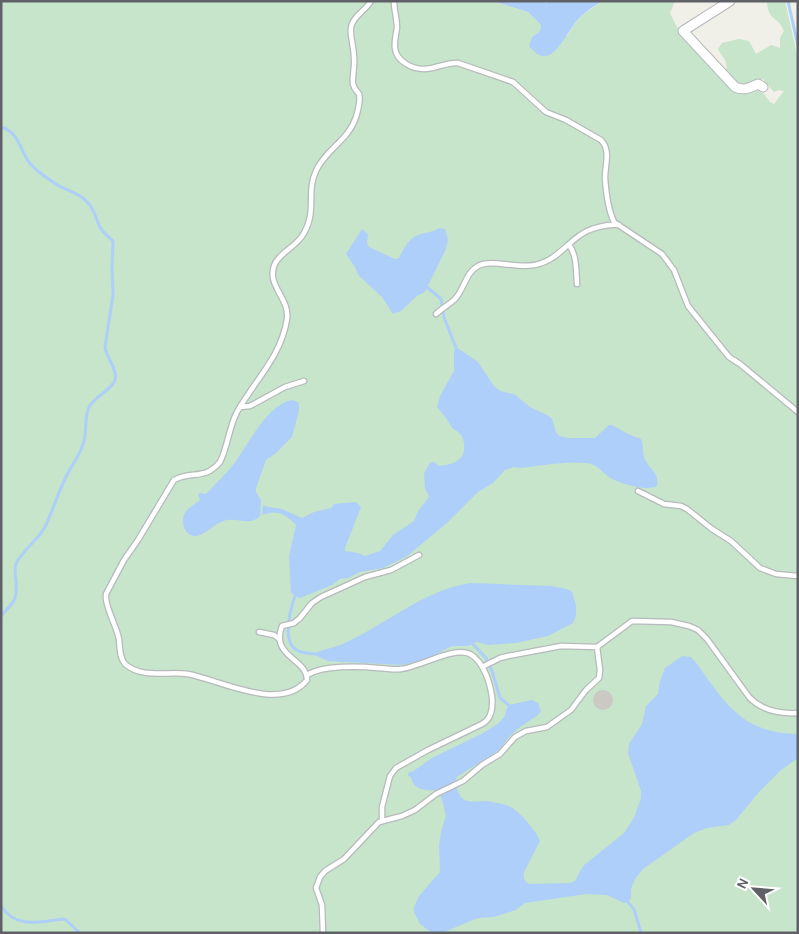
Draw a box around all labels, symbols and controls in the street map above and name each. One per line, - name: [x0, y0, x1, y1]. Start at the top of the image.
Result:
- north arrow: [729, 864, 779, 914]
- text: N: [733, 875, 753, 892]

